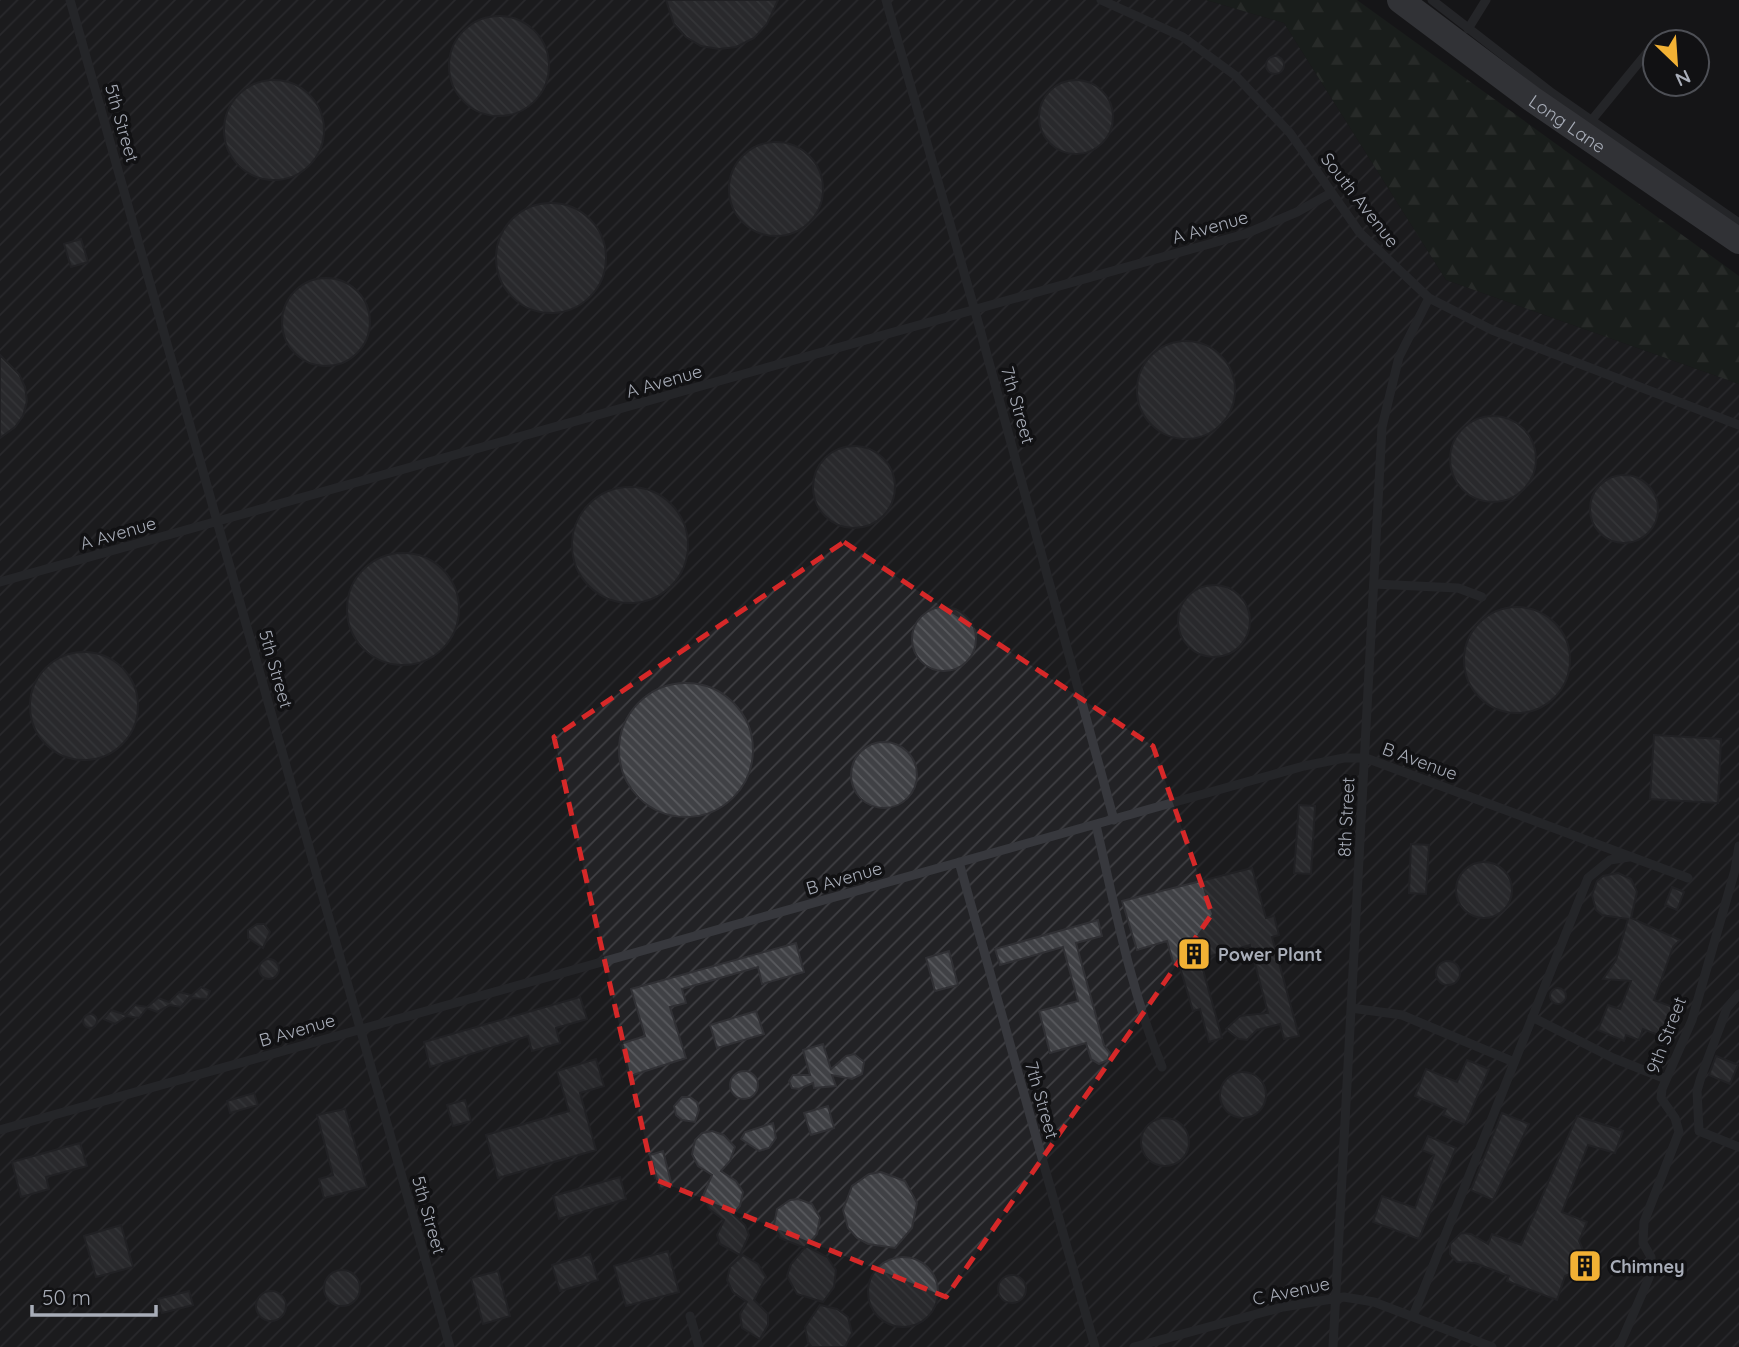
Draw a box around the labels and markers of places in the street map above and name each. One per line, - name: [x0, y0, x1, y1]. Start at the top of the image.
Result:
- building icon: Power Plant: [1175, 935, 1213, 973]
- place label: Power Plant: [1218, 943, 1322, 966]
- building icon: Chimney: [1566, 1247, 1604, 1285]
- place label: Chimney: [1610, 1255, 1685, 1278]

